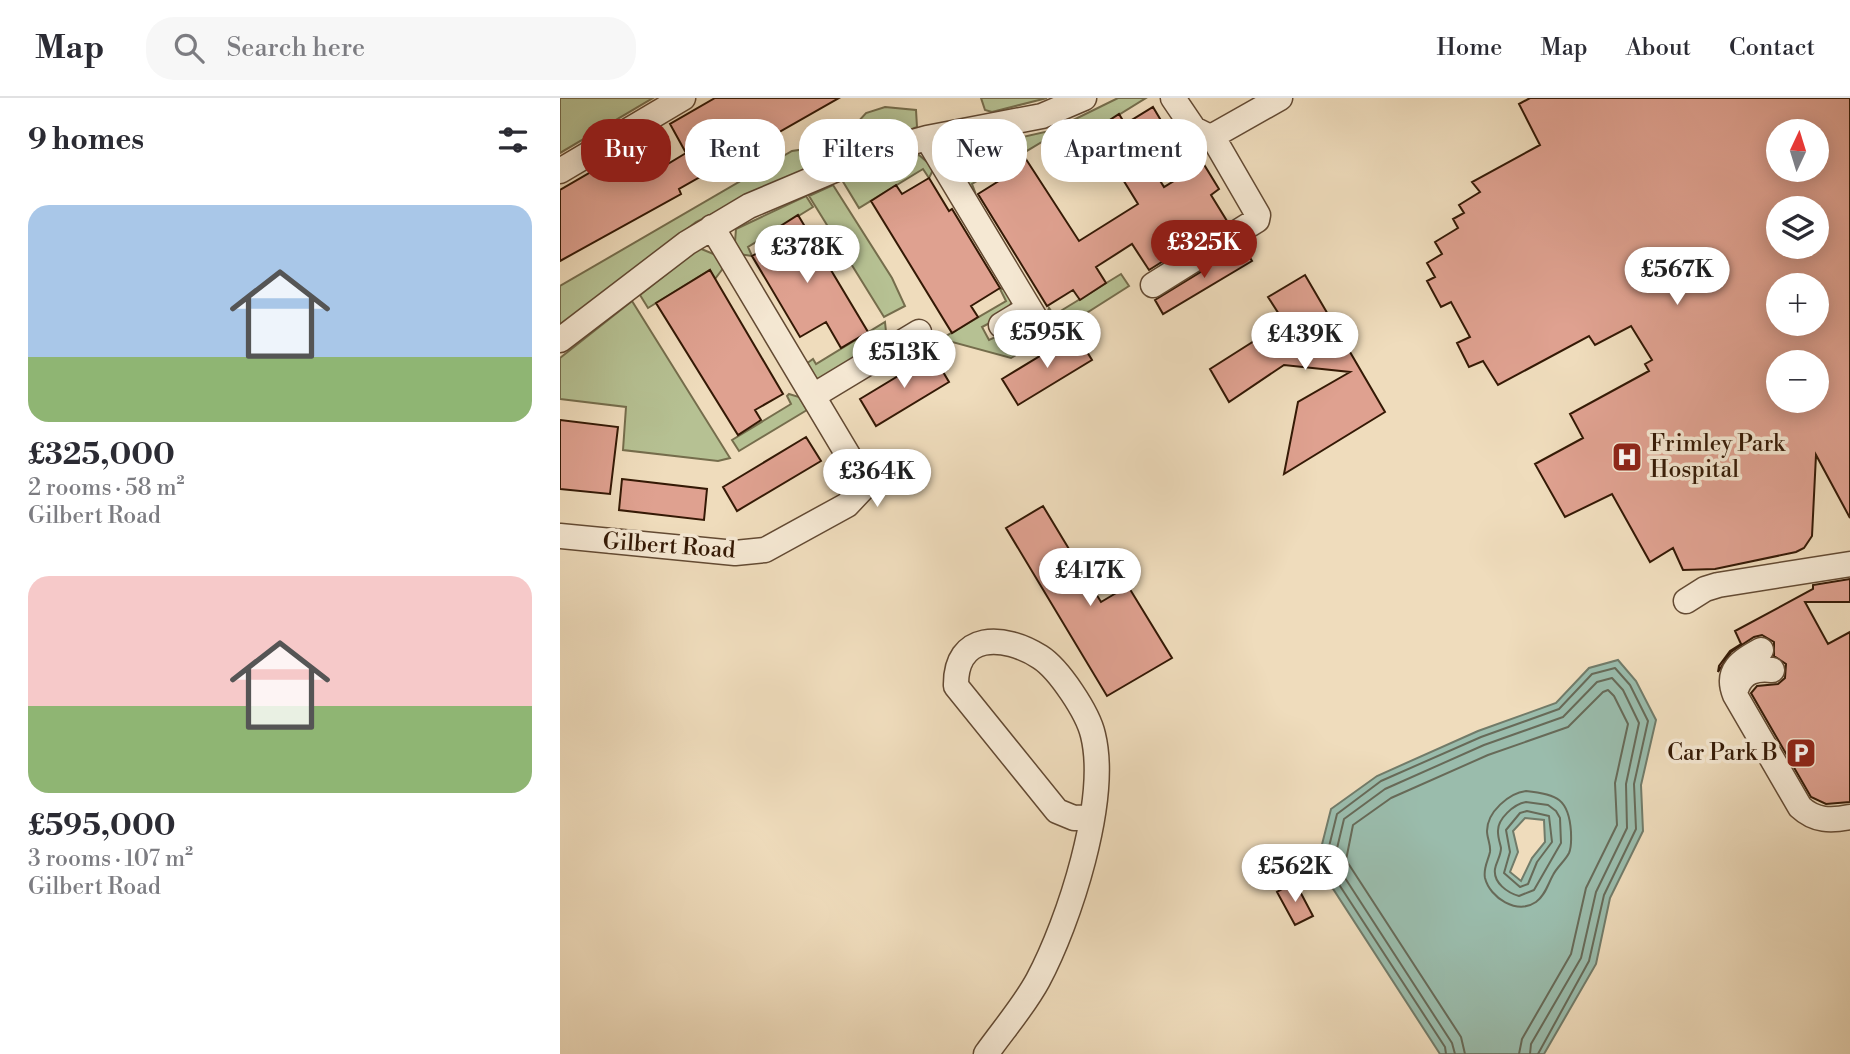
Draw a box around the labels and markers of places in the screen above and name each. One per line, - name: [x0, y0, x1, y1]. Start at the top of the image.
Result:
- pin: £325K: [1155, 220, 1253, 280]
- pin: £378K: [758, 226, 856, 285]
- pin: £567K: [1628, 248, 1726, 307]
- pin: £595K: [998, 310, 1096, 370]
- pin: £439K: [1256, 313, 1354, 372]
- pin: £513K: [855, 330, 953, 390]
- place label: Frimley Park Hospital: [1650, 430, 1786, 484]
- hospital icon: Frimley Park Hospital: [1610, 440, 1644, 474]
- pin: £364K: [828, 450, 926, 509]
- pin: £417K: [1041, 548, 1139, 608]
- parking icon: Car Park B: [1784, 736, 1818, 770]
- place label: Car Park B: [1667, 739, 1778, 767]
- pin: £562K: [1246, 844, 1344, 904]

